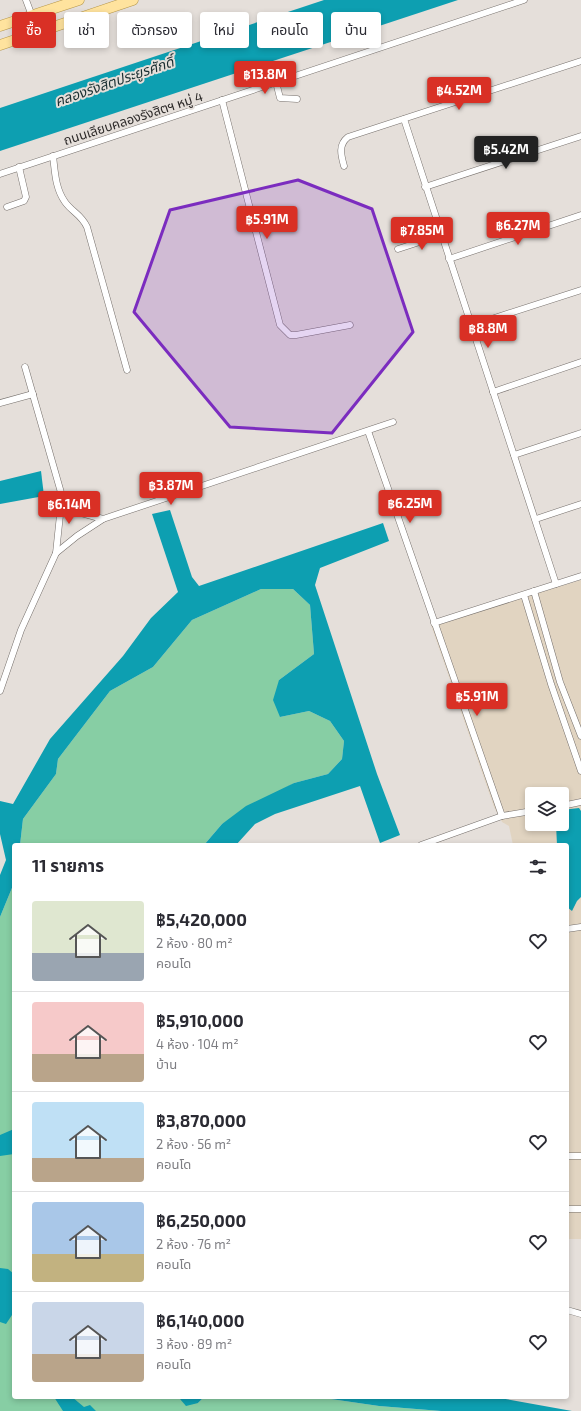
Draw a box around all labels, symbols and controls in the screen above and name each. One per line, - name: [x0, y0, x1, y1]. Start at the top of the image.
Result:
- chip: ซื้อ: [12, 12, 56, 48]
- chip: เช่า: [64, 12, 109, 48]
- chip: ตัวกรอง: [117, 12, 192, 48]
- chip: ใหม่: [200, 12, 249, 48]
- chip: คอนโด: [257, 12, 323, 48]
- chip: บ้าน: [331, 12, 381, 48]
- water label: คลองรังสิตประยูรศักดิ์: [52, 51, 180, 110]
- pin: ฿13.8M: [232, 61, 298, 95]
- text: ฿13.8M: [243, 66, 287, 82]
- pin: ฿4.52M: [426, 77, 492, 111]
- text: ฿4.52M: [436, 82, 482, 98]
- street label: ถนนเลียบคลองรังสิตฯ หมู่ 4: [61, 88, 205, 148]
- pin: ฿5.42M: [473, 136, 539, 170]
- text: ฿5.42M: [483, 141, 529, 157]
- pin: ฿5.91M: [234, 206, 300, 240]
- text: ฿5.91M: [245, 211, 289, 227]
- pin: ฿6.27M: [485, 212, 551, 246]
- pin: ฿7.85M: [389, 217, 455, 251]
- text: ฿6.27M: [496, 217, 540, 233]
- text: ฿7.85M: [400, 222, 444, 238]
- pin: ฿8.8M: [460, 315, 516, 349]
- text: ฿8.8M: [469, 320, 507, 336]
- pin: ฿3.87M: [138, 472, 204, 506]
- text: ฿3.87M: [149, 477, 193, 493]
- pin: ฿6.25M: [377, 490, 443, 524]
- pin: ฿6.14M: [36, 491, 102, 525]
- text: ฿6.25M: [387, 495, 433, 511]
- text: ฿6.14M: [47, 496, 91, 512]
- pin: ฿5.91M: [444, 683, 510, 717]
- text: ฿5.91M: [455, 688, 499, 704]
- map controls: [525, 787, 569, 831]
- button: layers: [525, 787, 569, 831]
- text: 11 รายการ: [32, 855, 104, 875]
- icon: filters: [527, 856, 549, 878]
- text: ฿5,420,000: [156, 909, 247, 929]
- icon: home: [64, 917, 112, 965]
- icon: heart: [527, 930, 549, 952]
- text: 2 ห้อง · 80 m²: [156, 935, 233, 951]
- text: คอนโด: [156, 955, 191, 971]
- text: ฿5,910,000: [156, 1010, 244, 1030]
- icon: home: [64, 1018, 112, 1066]
- icon: heart: [527, 1031, 549, 1053]
- text: 4 ห้อง · 104 m²: [156, 1036, 239, 1052]
- text: บ้าน: [156, 1056, 177, 1072]
- text: ฿3,870,000: [156, 1110, 246, 1130]
- icon: home: [64, 1118, 112, 1166]
- icon: heart: [527, 1131, 549, 1153]
- text: 2 ห้อง · 56 m²: [156, 1136, 231, 1152]
- text: คอนโด: [156, 1156, 191, 1172]
- text: ฿6,250,000: [156, 1210, 246, 1230]
- icon: home: [64, 1218, 112, 1266]
- icon: heart: [527, 1231, 549, 1253]
- text: 2 ห้อง · 76 m²: [156, 1236, 231, 1252]
- text: คอนโด: [156, 1256, 191, 1272]
- text: ฿6,140,000: [156, 1310, 244, 1330]
- icon: home: [64, 1318, 112, 1366]
- icon: heart: [527, 1331, 549, 1353]
- text: 3 ห้อง · 89 m²: [156, 1336, 232, 1352]
- text: คอนโด: [156, 1356, 191, 1372]

